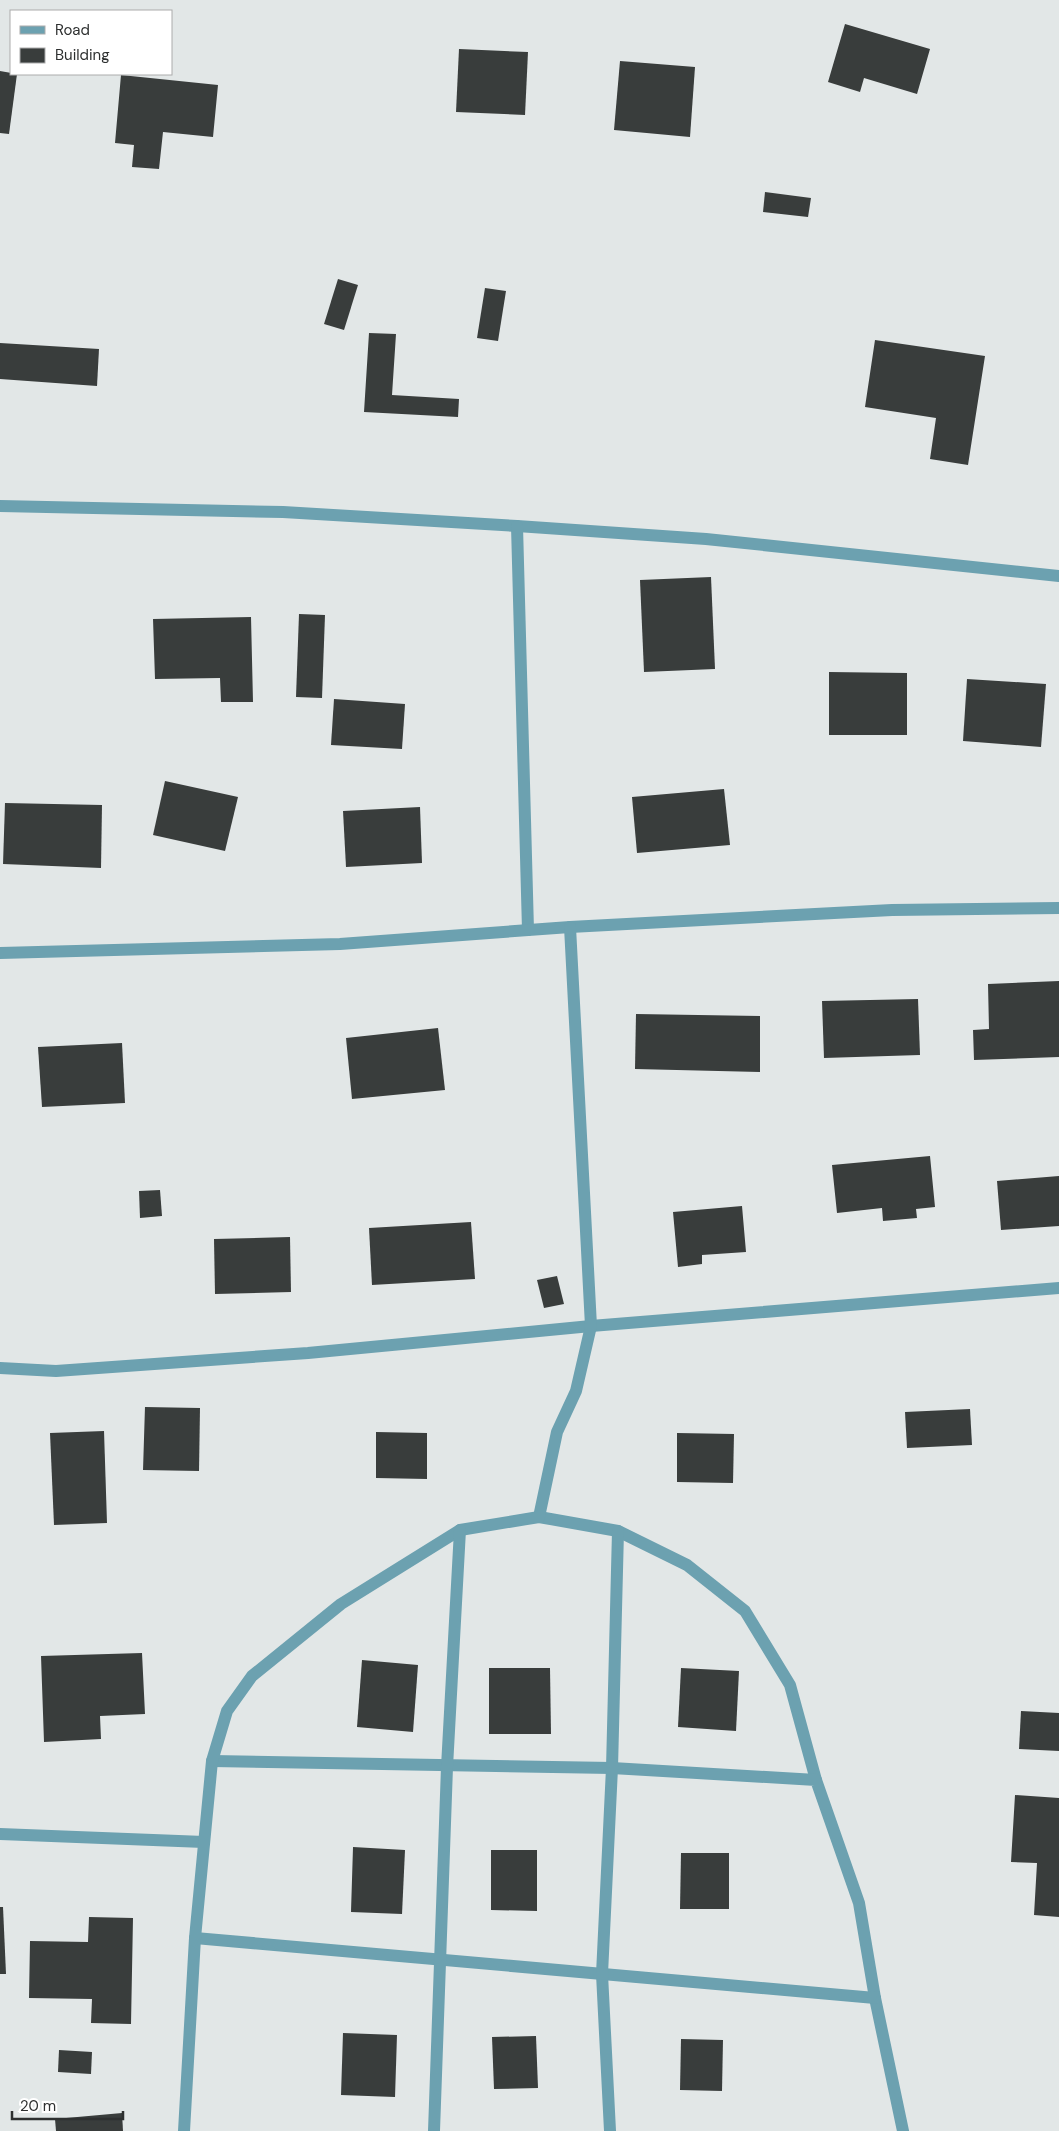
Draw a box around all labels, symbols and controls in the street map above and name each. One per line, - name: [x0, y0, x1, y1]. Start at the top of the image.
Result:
- legend: [10, 10, 172, 75]
- text: Road: [55, 20, 90, 40]
- text: Building: [55, 45, 110, 65]
- scale bar: [12, 2088, 124, 2120]
- text: 20 m: [20, 2096, 56, 2116]

